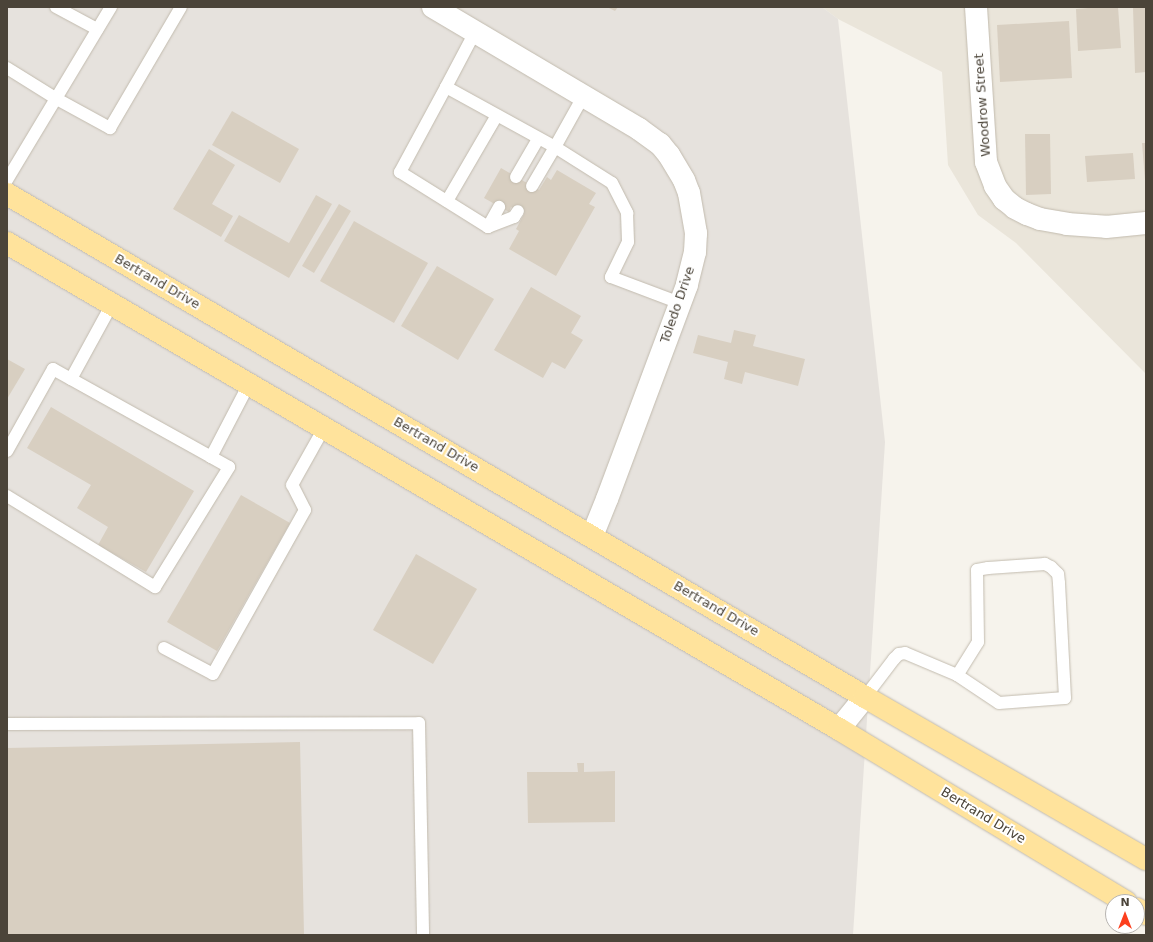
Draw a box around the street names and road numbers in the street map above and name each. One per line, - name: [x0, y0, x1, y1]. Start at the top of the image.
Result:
- street label: Woodrow Street: [972, 53, 994, 157]
- street label: Bertrand Drive: [112, 251, 202, 313]
- street label: Toledo Drive: [658, 265, 698, 345]
- street label: Bertrand Drive: [391, 414, 481, 476]
- street label: Bertrand Drive: [671, 578, 761, 640]
- street label: Bertrand Drive: [938, 785, 1028, 847]

